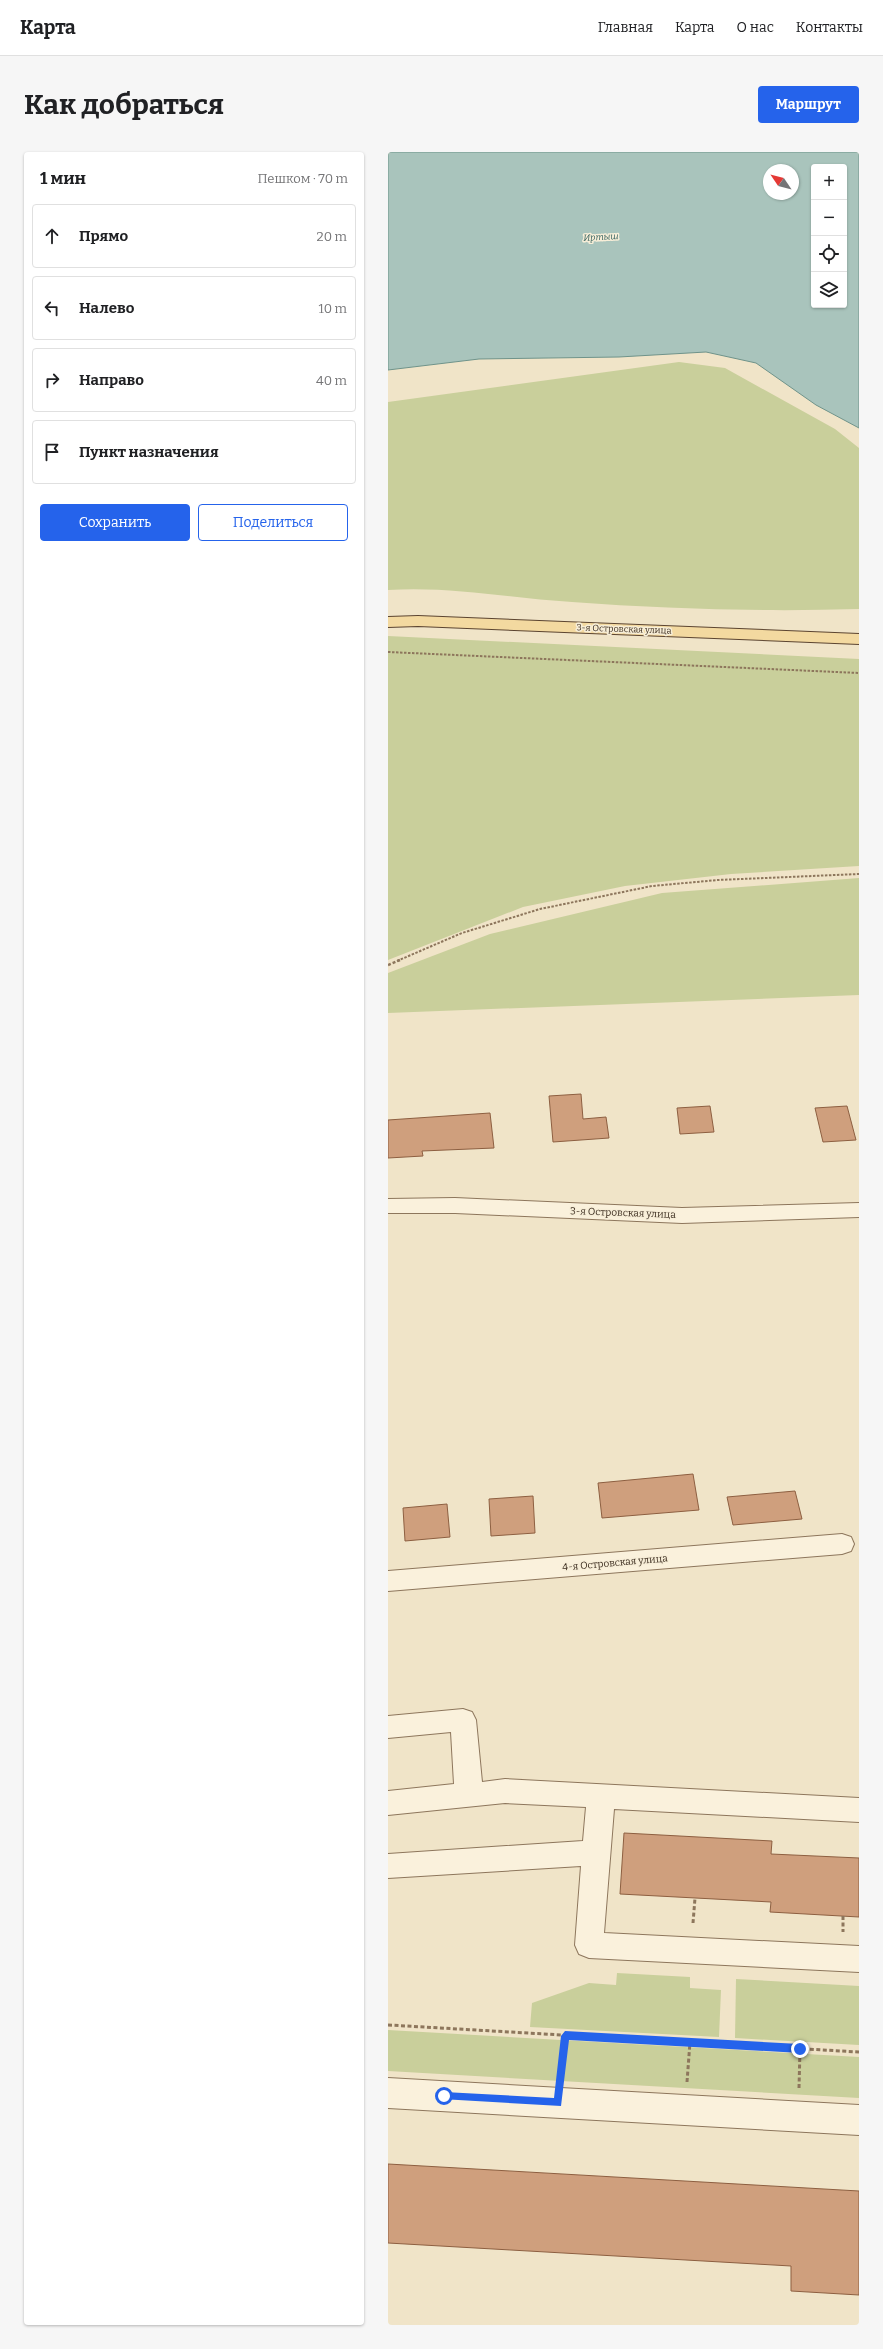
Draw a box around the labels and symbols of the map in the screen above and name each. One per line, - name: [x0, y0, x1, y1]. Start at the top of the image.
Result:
- north arrow: [763, 164, 799, 200]
- water label: Иртыш: [583, 231, 619, 243]
- street label: 3-я Островская улица: [576, 622, 672, 636]
- street label: 3-я Островская улица: [570, 1205, 677, 1221]
- street label: 4-я Островская улица: [562, 1552, 669, 1574]
- route end: [791, 2040, 809, 2058]
- route start: [435, 2087, 453, 2105]

